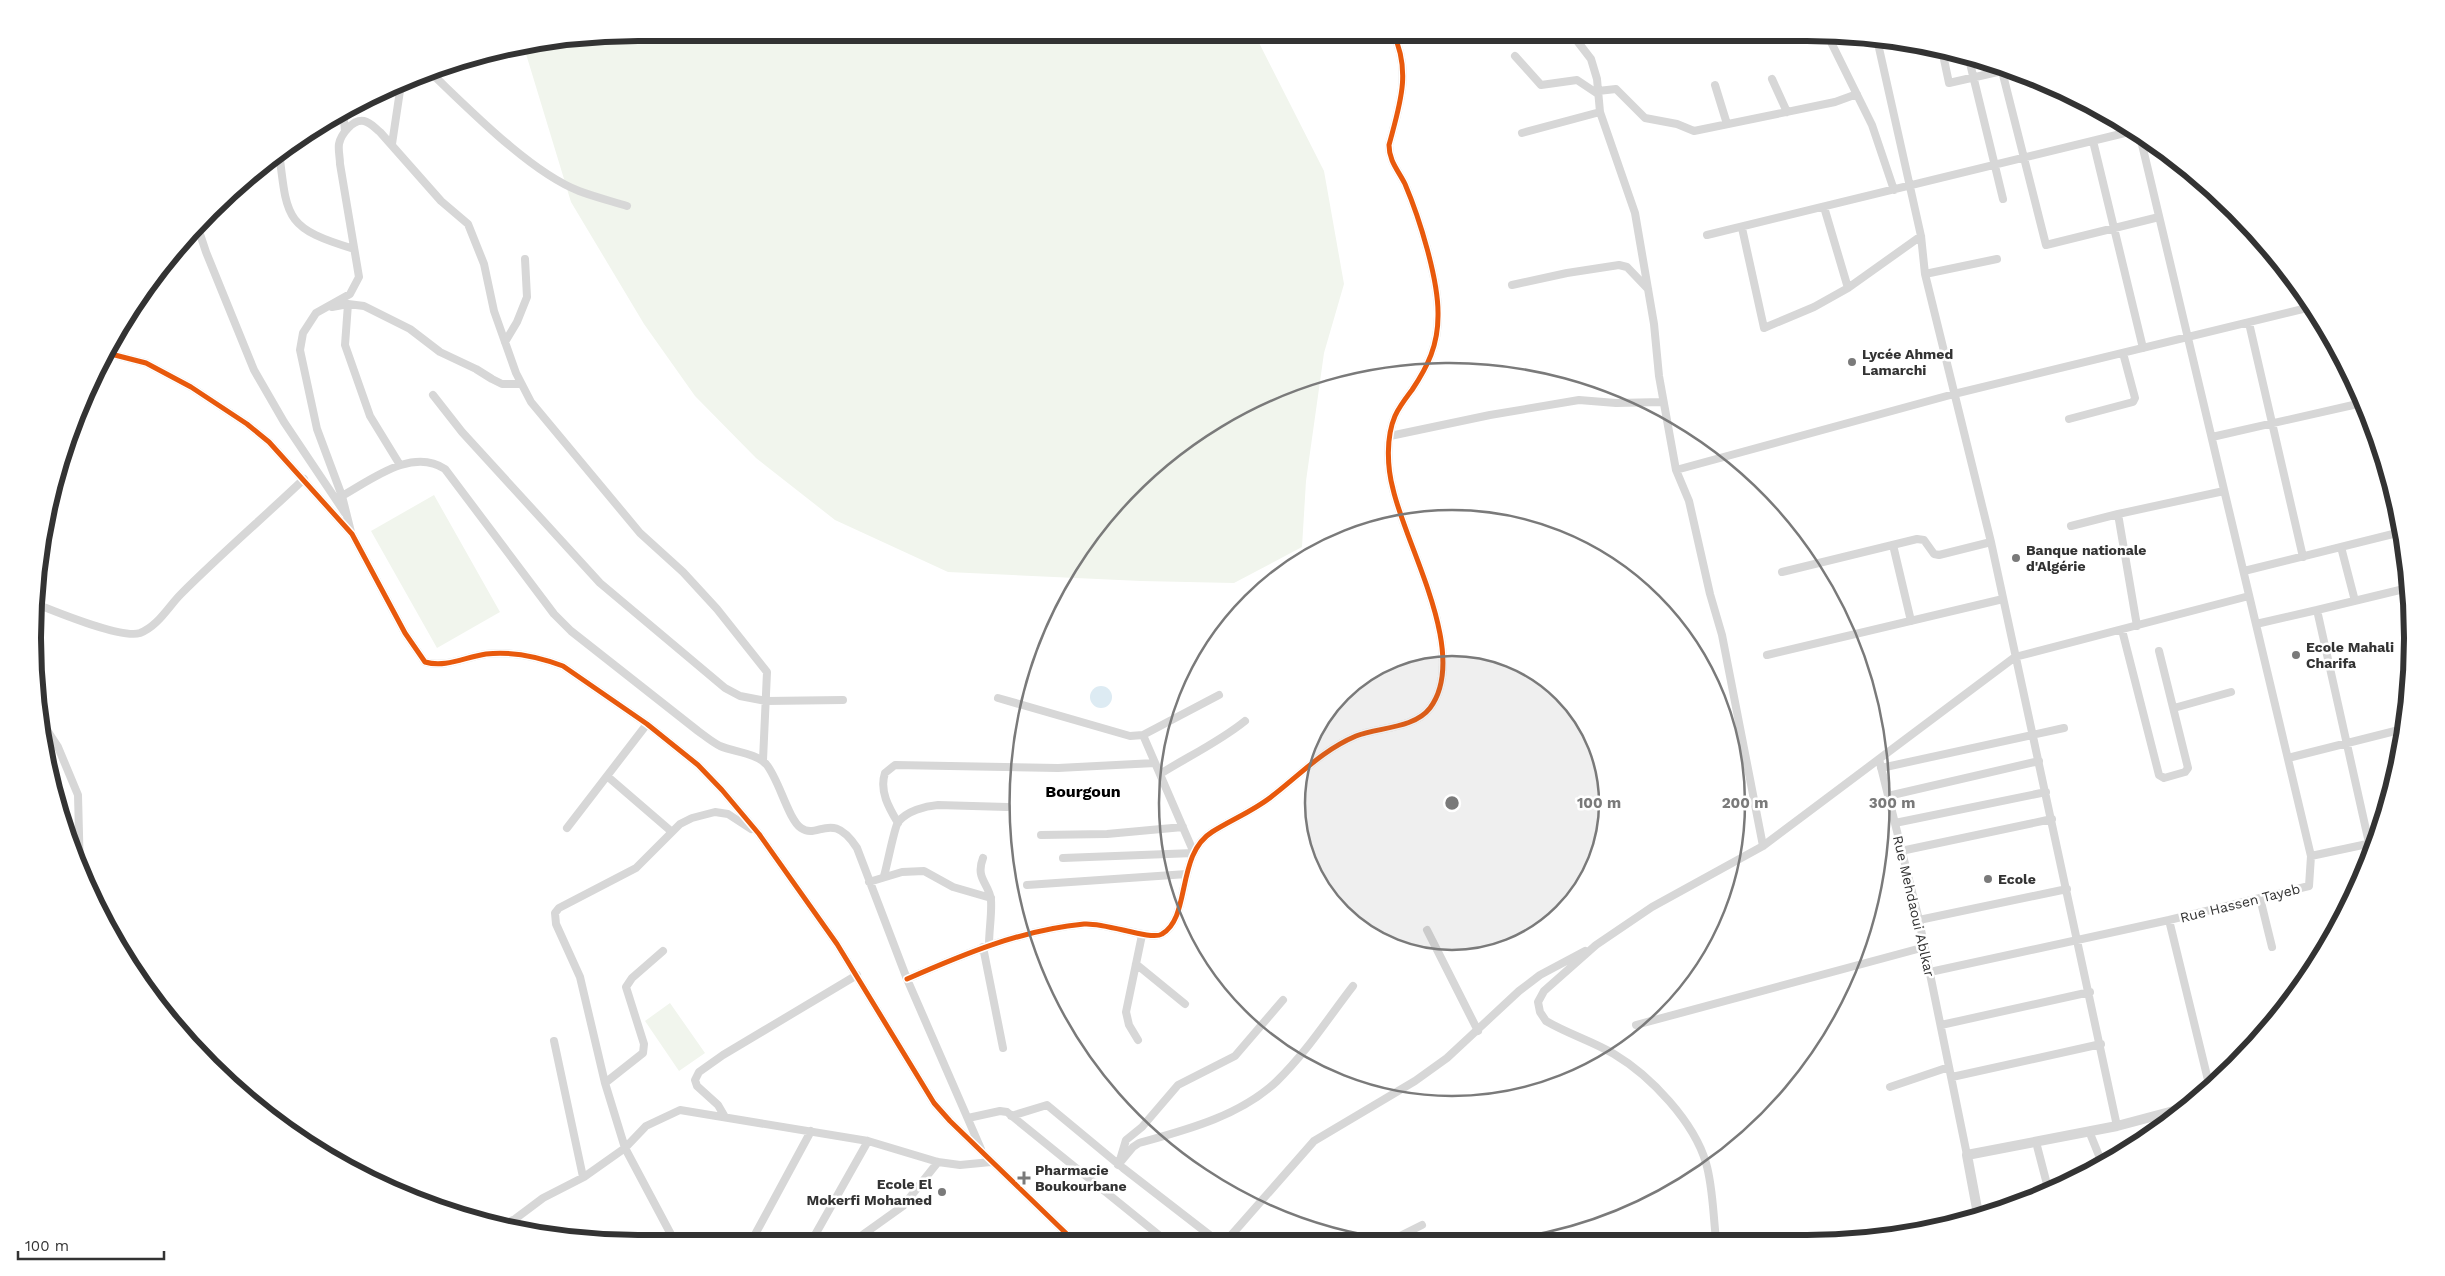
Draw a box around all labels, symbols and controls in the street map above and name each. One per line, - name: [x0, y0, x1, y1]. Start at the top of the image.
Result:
- place label: Lycée Ahmed Lamarchi: [1862, 346, 1953, 378]
- marker: Lycée Ahmed Lamarchi: [1846, 356, 1858, 368]
- place label: Banque nationale d'Algérie: [2026, 542, 2146, 574]
- marker: Banque nationale d'Algérie: [2010, 552, 2022, 564]
- place label: Ecole Mahali Charifa: [2306, 639, 2394, 671]
- marker: Ecole Mahali Charifa: [2290, 649, 2302, 661]
- district label: Bourgoun: [1045, 782, 1121, 801]
- centre of rings: [1443, 794, 1461, 812]
- text: 100 m: [1577, 794, 1621, 812]
- text: 200 m: [1722, 794, 1768, 812]
- text: 300 m: [1869, 794, 1915, 812]
- street label: Rue Mehdaoui Ablkar: [1890, 834, 1938, 979]
- place label: Ecole: [1998, 871, 2036, 887]
- marker: Ecole: [1982, 873, 1994, 885]
- street label: Rue Hassen Tayeb: [2178, 880, 2302, 926]
- place label: Pharmacie Boukourbane: [1035, 1162, 1127, 1194]
- marker: Pharmacie Boukourbane: [1017, 1171, 1031, 1185]
- place label: Ecole El Mokerfi Mohamed: [807, 1176, 932, 1208]
- marker: Ecole El Mokerfi Mohamed: [936, 1186, 948, 1198]
- scale bar: [18, 1228, 164, 1260]
- text: 100 m: [25, 1237, 69, 1255]

